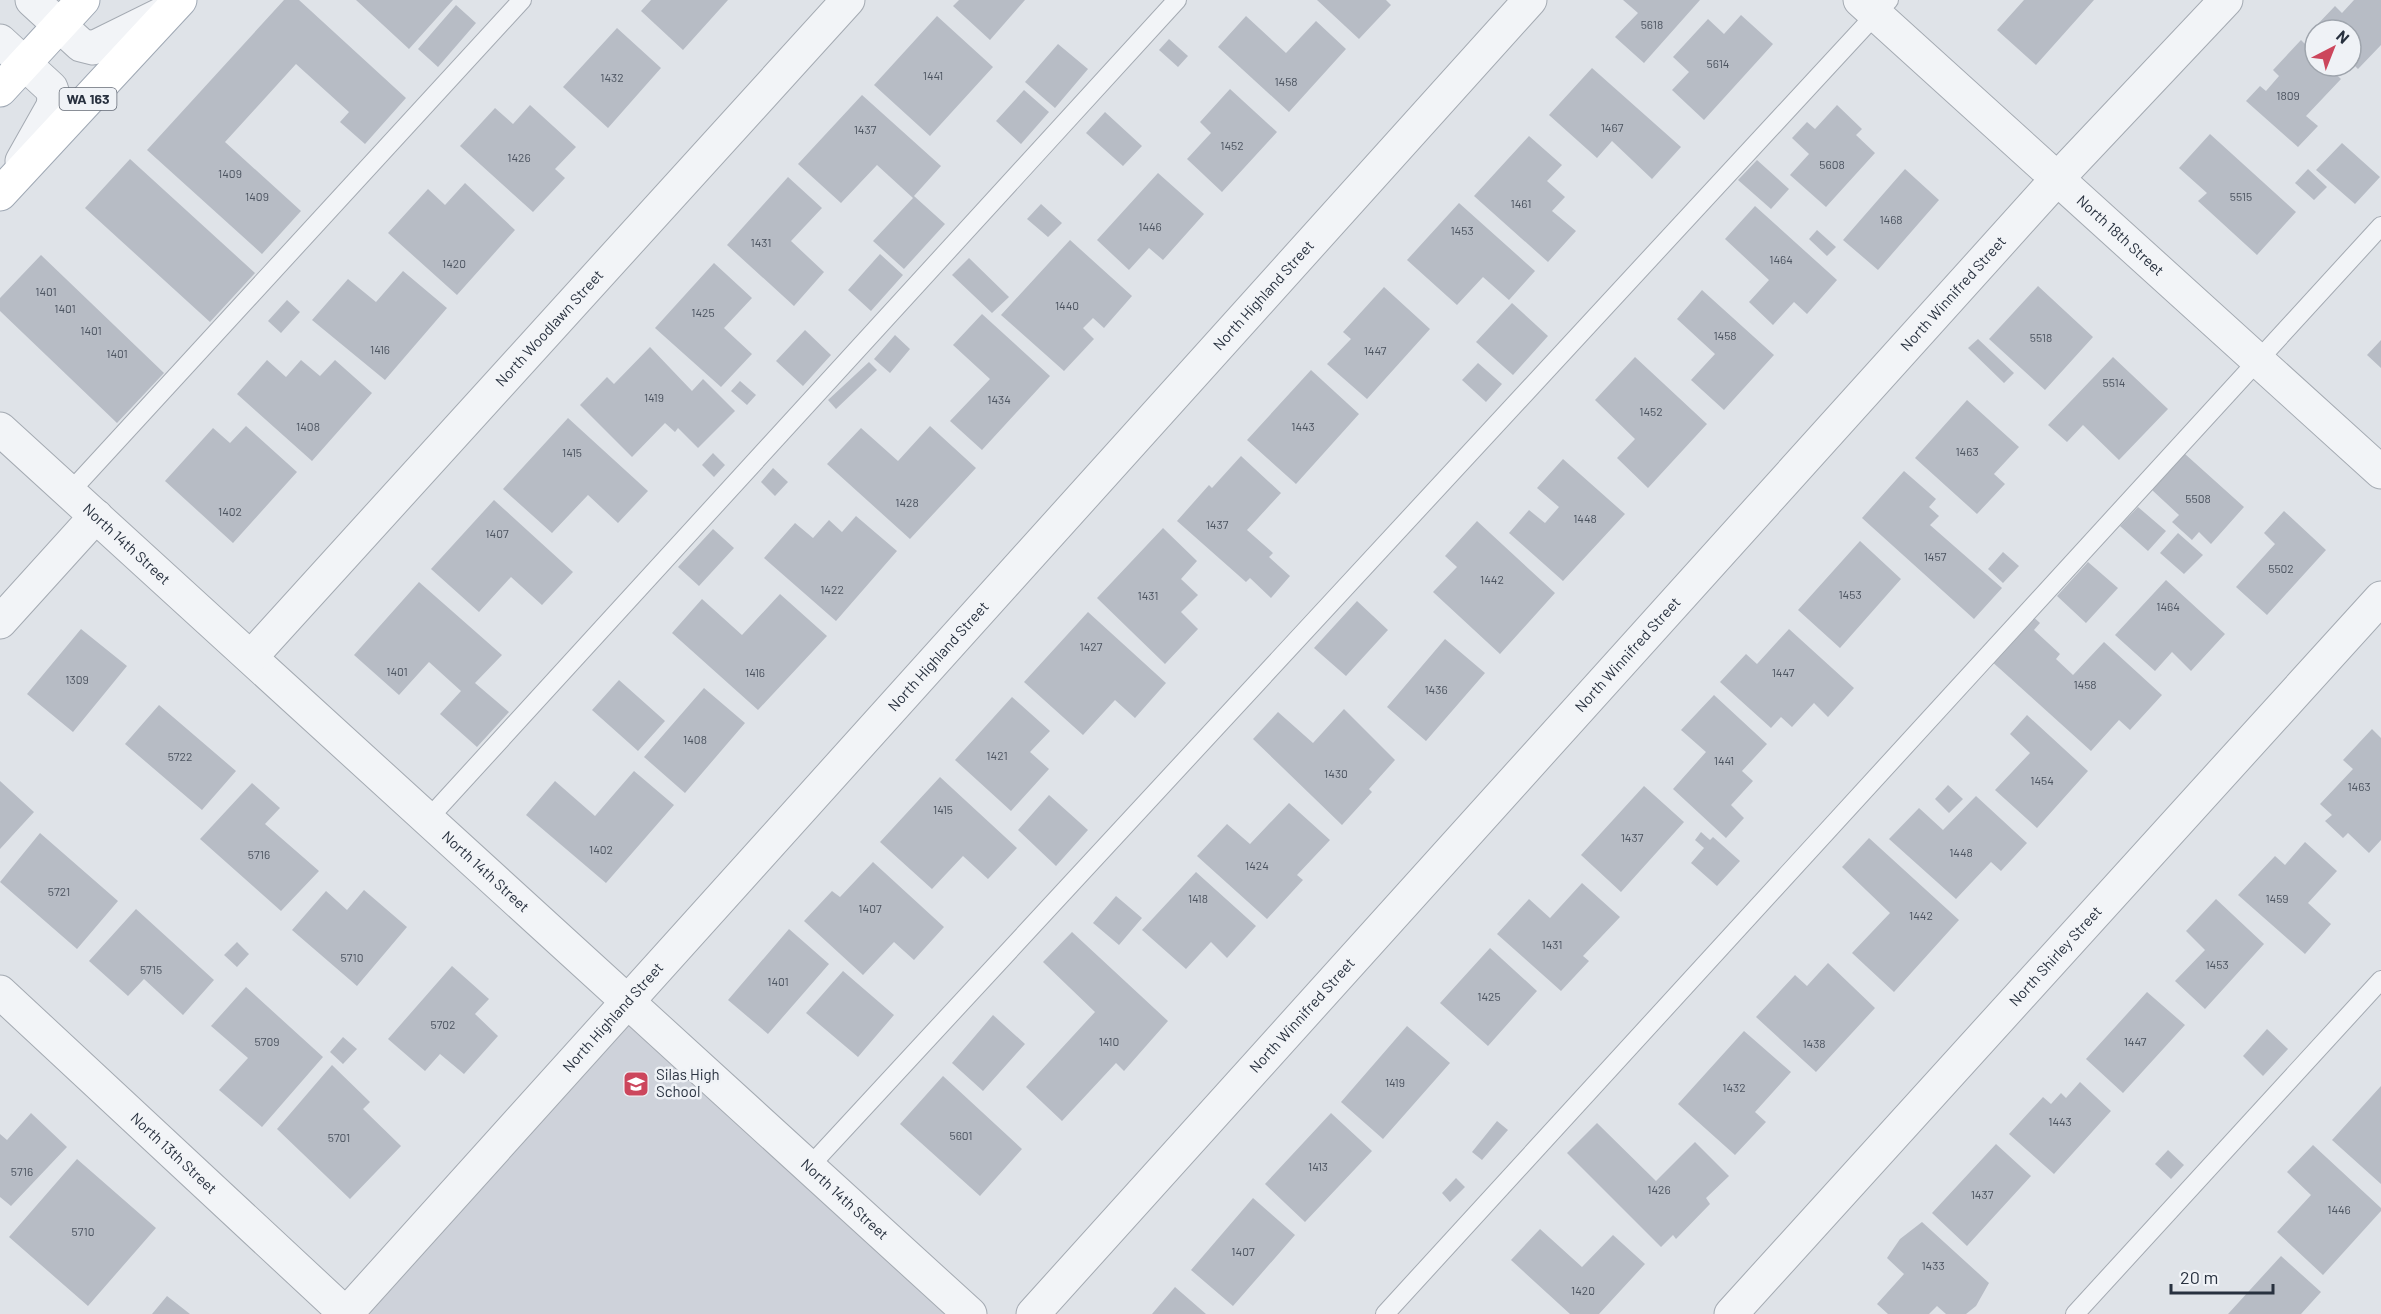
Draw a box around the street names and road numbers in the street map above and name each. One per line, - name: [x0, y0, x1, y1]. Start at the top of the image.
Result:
- road number: WA 163: [60, 88, 116, 110]
- street label: North 18th Street: [2074, 191, 2168, 279]
- street label: North Winnifred Street: [1896, 232, 2009, 354]
- street label: North Highland Street: [1209, 236, 1317, 353]
- street label: North Woodlawn Street: [491, 266, 606, 390]
- street label: North 14th Street: [80, 499, 174, 588]
- street label: North Winnifred Street: [1571, 593, 1684, 715]
- street label: North Highland Street: [884, 597, 992, 715]
- street label: North 14th Street: [439, 827, 533, 915]
- street label: North Shirley Street: [2005, 902, 2105, 1009]
- street label: North Winnifred Street: [1245, 954, 1358, 1076]
- street label: North Highland Street: [558, 958, 666, 1076]
- street label: North 13th Street: [127, 1108, 221, 1197]
- street label: North 14th Street: [798, 1154, 892, 1243]

